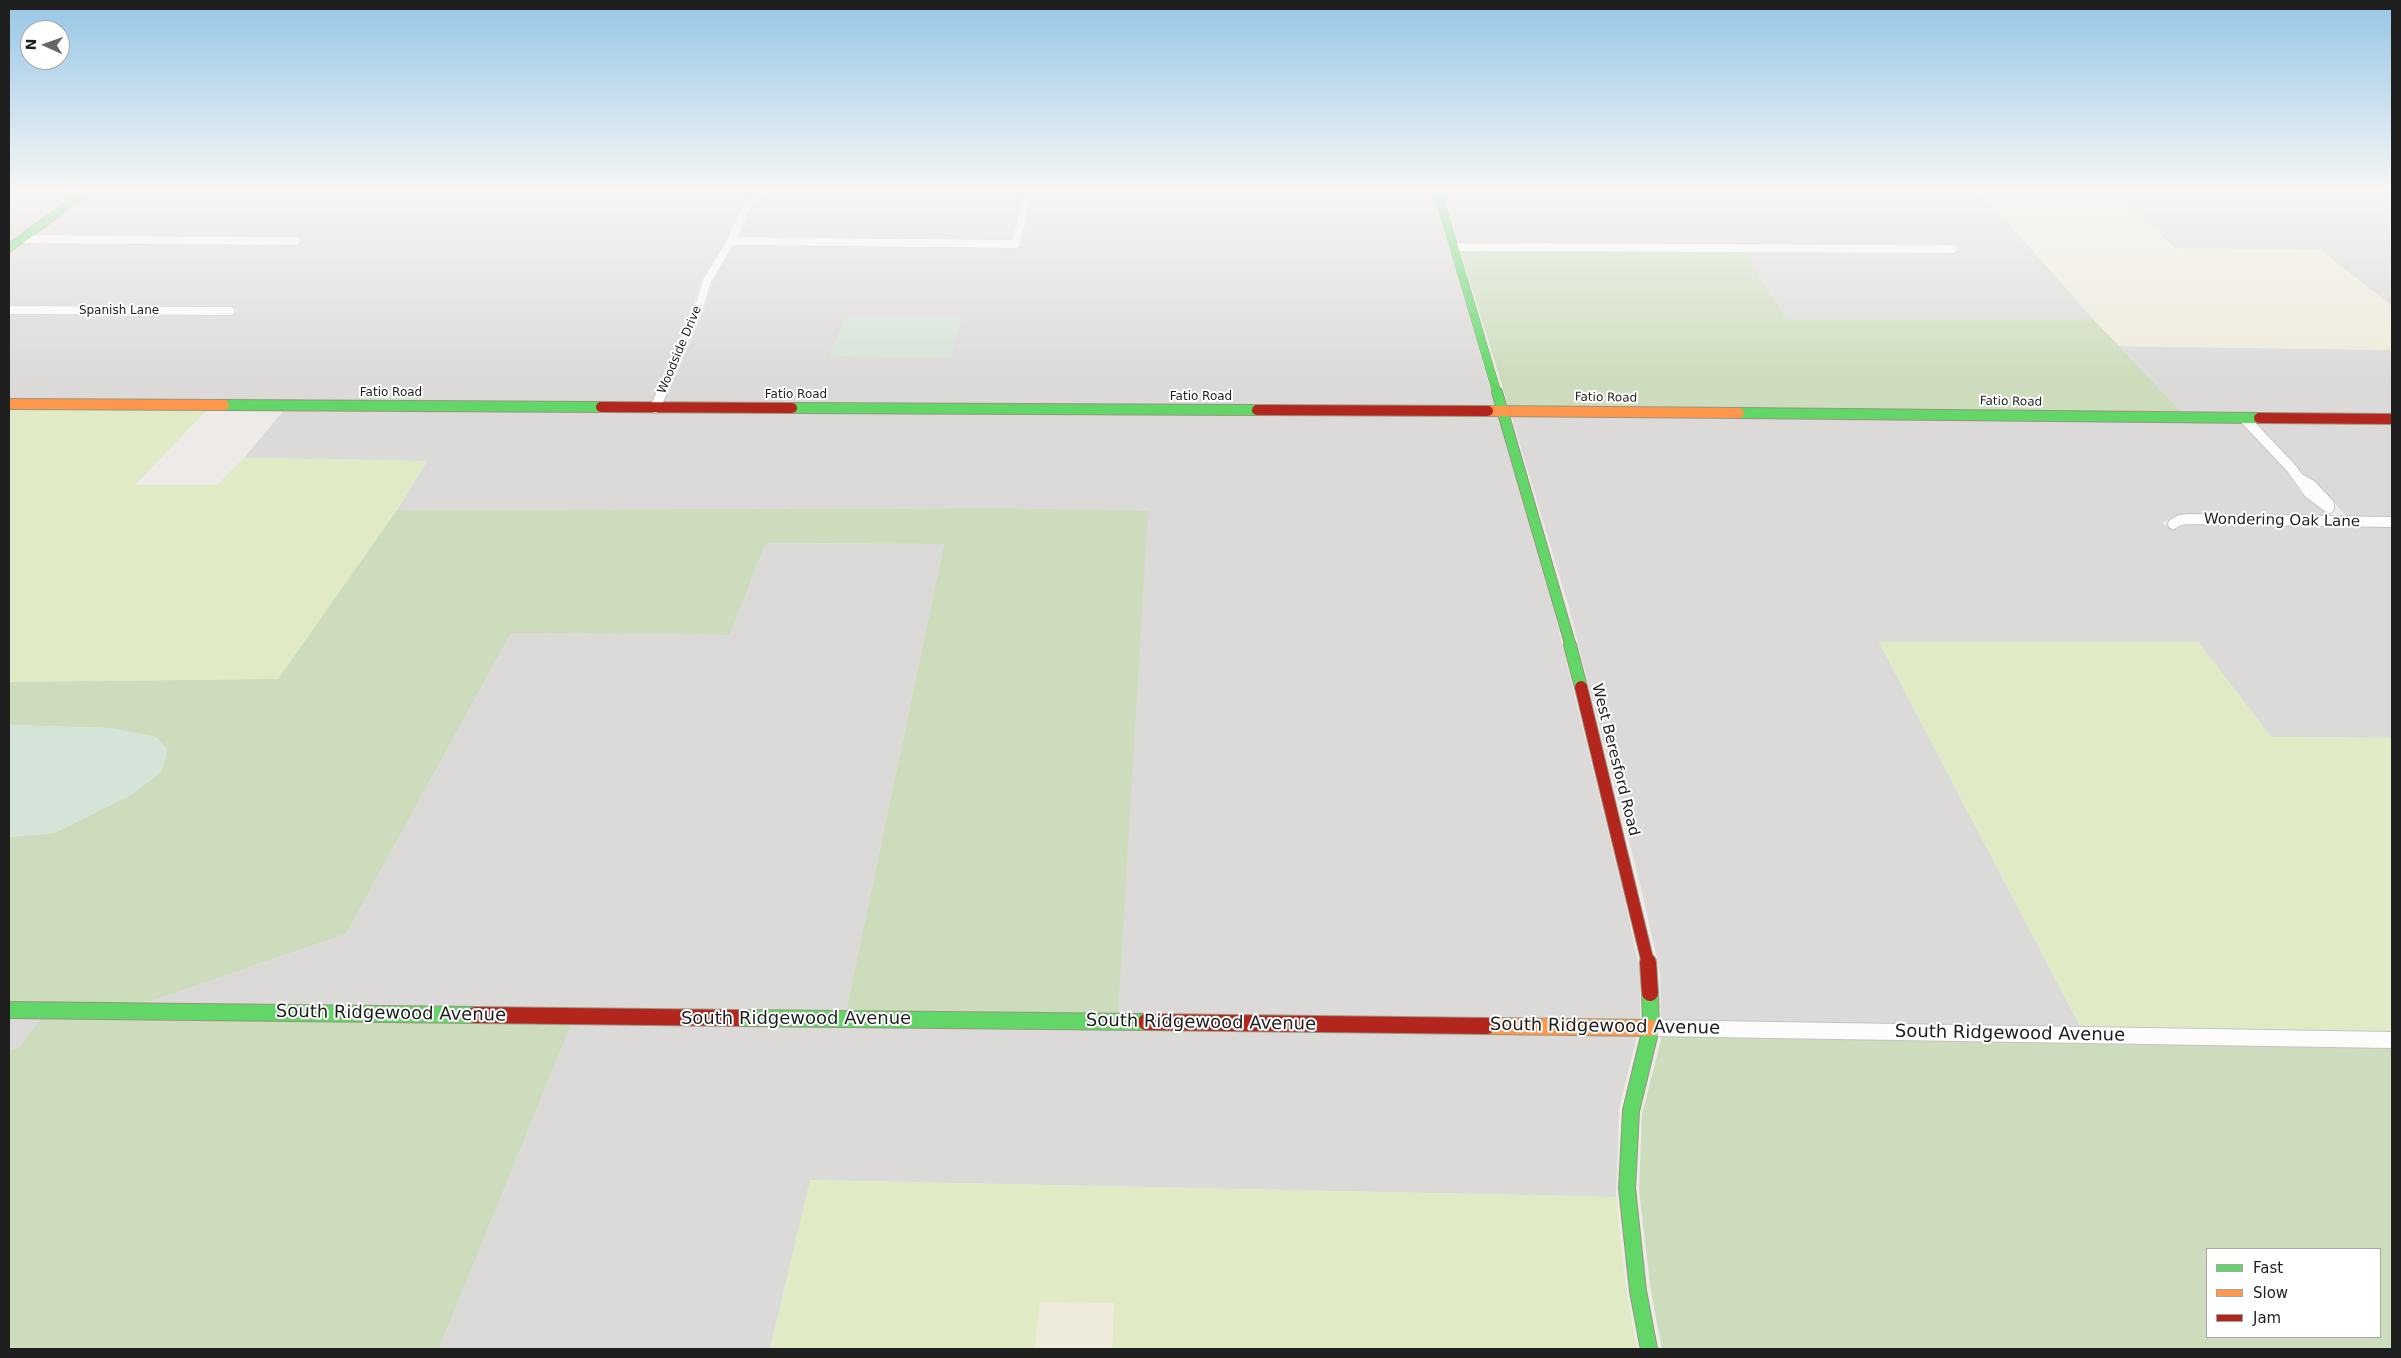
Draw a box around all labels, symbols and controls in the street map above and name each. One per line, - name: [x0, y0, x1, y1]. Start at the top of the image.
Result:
- north arrow: [20, 20, 70, 70]
- text: N: [23, 38, 39, 51]
- street label: Spanish Lane: [79, 304, 159, 318]
- street label: Woodside Drive: [655, 304, 705, 396]
- street label: Fatio Road: [360, 386, 422, 400]
- street label: Fatio Road: [765, 388, 827, 402]
- street label: Fatio Road: [1170, 390, 1232, 404]
- street label: Fatio Road: [1575, 390, 1637, 406]
- street label: Fatio Road: [1980, 394, 2042, 410]
- street label: Wondering Oak Lane: [2204, 511, 2360, 531]
- street label: West Beresford Road: [1587, 682, 1643, 838]
- street label: South Ridgewood Avenue: [276, 1001, 506, 1027]
- street label: South Ridgewood Avenue: [681, 1008, 911, 1030]
- street label: South Ridgewood Avenue: [1086, 1010, 1316, 1036]
- street label: South Ridgewood Avenue: [1490, 1014, 1720, 1040]
- street label: South Ridgewood Avenue: [1895, 1021, 2125, 1047]
- legend: [2206, 1248, 2381, 1338]
- text: Fast: [2253, 1259, 2283, 1277]
- text: Slow: [2253, 1284, 2288, 1302]
- text: Jam: [2253, 1309, 2281, 1327]

